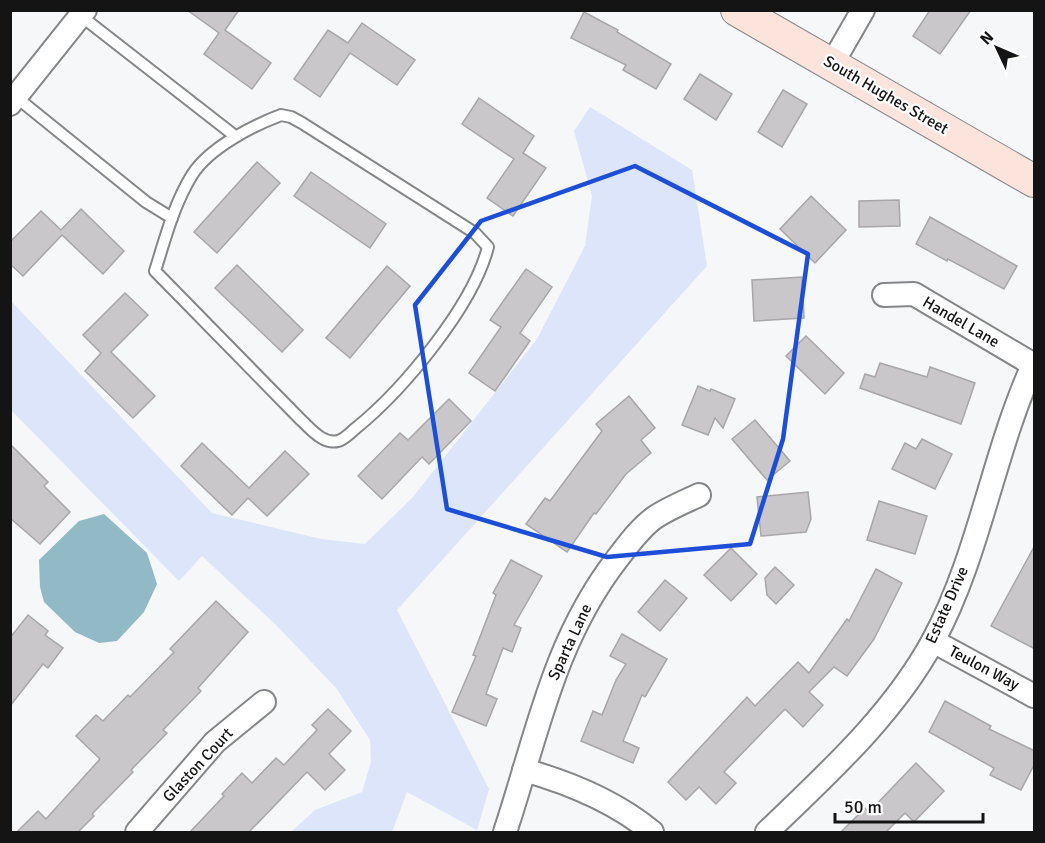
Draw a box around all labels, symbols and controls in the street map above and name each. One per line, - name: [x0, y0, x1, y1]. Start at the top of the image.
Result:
- north arrow: [967, 18, 1027, 78]
- text: N: [976, 27, 998, 49]
- street label: South Hughes Street: [820, 51, 952, 139]
- street label: Handel Lane: [919, 292, 1003, 352]
- street label: Estate Drive: [921, 563, 973, 647]
- street label: Sparta Lane: [544, 601, 596, 683]
- street label: Teulon Way: [945, 641, 1023, 695]
- street label: Glaston Court: [158, 723, 238, 806]
- scale bar: [835, 786, 984, 824]
- text: 50 m: [844, 796, 882, 818]

